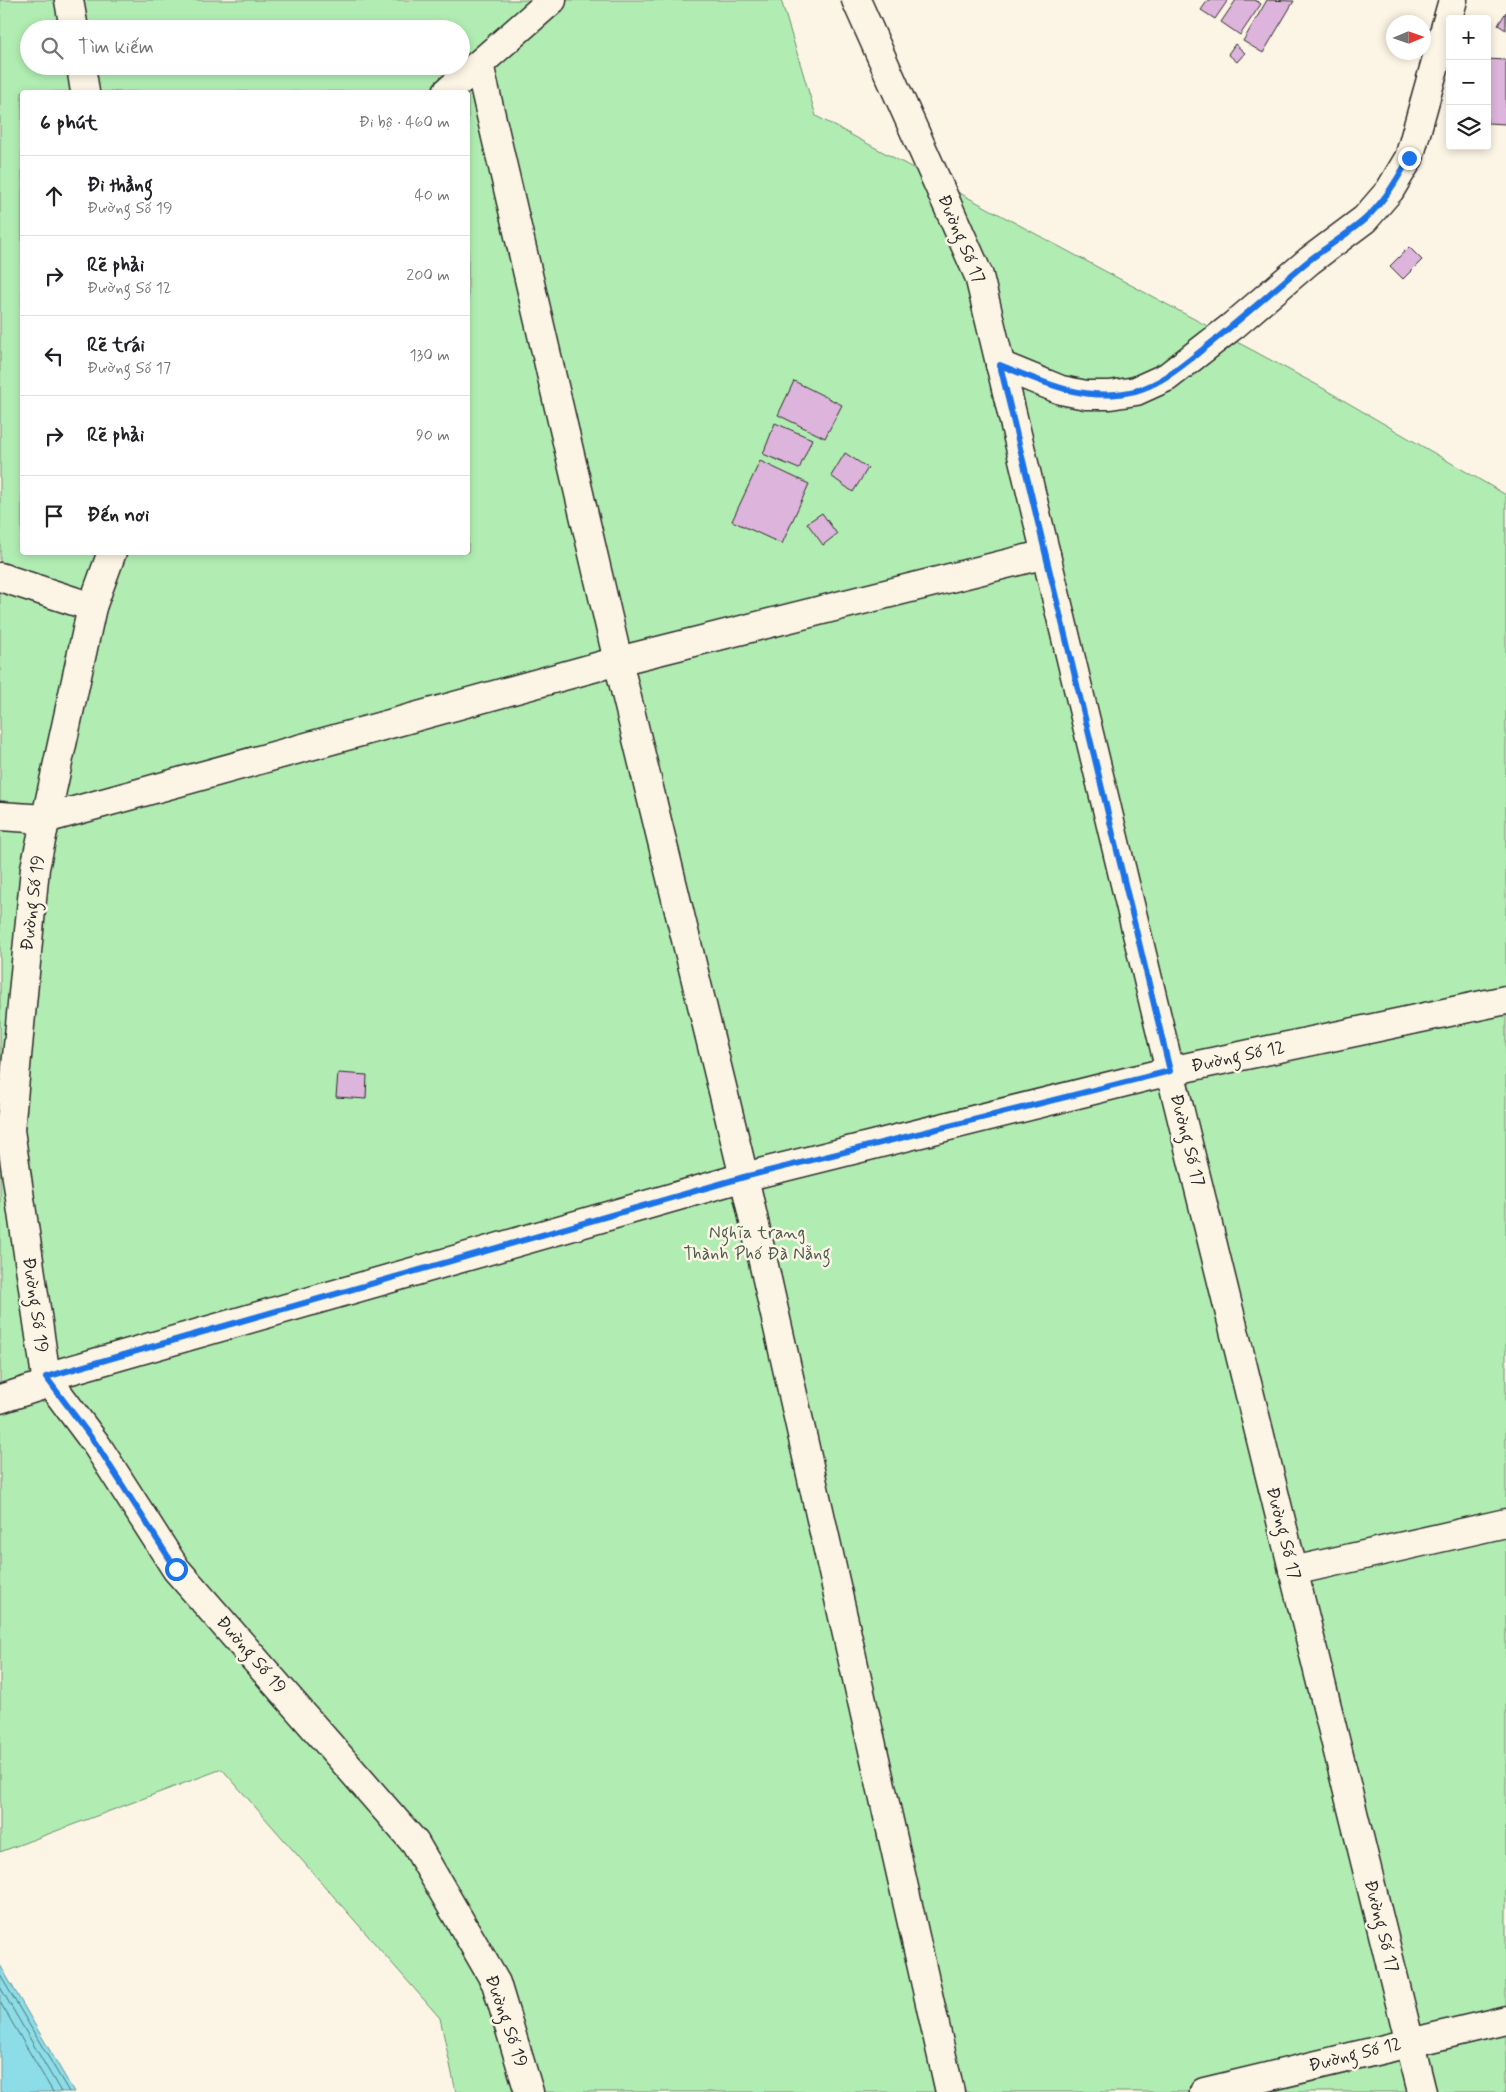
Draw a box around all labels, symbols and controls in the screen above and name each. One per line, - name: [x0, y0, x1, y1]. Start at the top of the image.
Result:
- north arrow: [1386, 15, 1431, 60]
- map controls: [1446, 15, 1491, 150]
- button: +: [1446, 15, 1491, 60]
- search box: [20, 20, 470, 75]
- icon: search: [38, 34, 66, 62]
- text: Tìm kiếm: [78, 35, 154, 60]
- button: −: [1446, 60, 1491, 105]
- button: layers: [1446, 105, 1491, 150]
- text: 6 phút: [40, 109, 98, 137]
- text: Đi bộ · 460 m: [359, 112, 450, 133]
- route end: [1398, 147, 1421, 170]
- text: Đi thẳng: [87, 173, 153, 198]
- icon: ahead: [40, 182, 68, 210]
- text: 40 m: [414, 185, 450, 206]
- street label: Đường Số 17: [930, 191, 991, 288]
- text: Đường Số 19: [87, 198, 172, 219]
- text: Rẽ phải: [87, 253, 144, 278]
- icon: right: [40, 262, 68, 290]
- text: 200 m: [406, 265, 450, 286]
- text: Đường Số 12: [87, 278, 171, 299]
- text: Rẽ trái: [87, 333, 145, 358]
- icon: left: [40, 342, 68, 370]
- text: 130 m: [409, 345, 450, 366]
- text: Đường Số 17: [87, 358, 171, 379]
- icon: right: [40, 422, 68, 450]
- text: Rẽ phải: [87, 423, 144, 448]
- text: 90 m: [416, 425, 450, 446]
- icon: arrive: [40, 502, 68, 530]
- text: Đến nơi: [87, 503, 149, 528]
- street label: Đường Số 19: [15, 854, 53, 952]
- street label: Đường Số 12: [1189, 1035, 1287, 1081]
- street label: Đường Số 17: [1162, 1091, 1210, 1189]
- park label: Nghĩa trang Thành Phố Đà Nẵng: [683, 1221, 831, 1268]
- street label: Đường Số 19: [14, 1256, 54, 1355]
- street label: Đường Số 17: [1258, 1484, 1306, 1582]
- route start: [165, 1558, 188, 1581]
- street label: Đường Số 19: [209, 1611, 292, 1700]
- street label: Đường Số 17: [1356, 1877, 1404, 1975]
- street label: Đường Số 19: [477, 1972, 533, 2071]
- street label: Đường Số 12: [1306, 2032, 1404, 2080]

